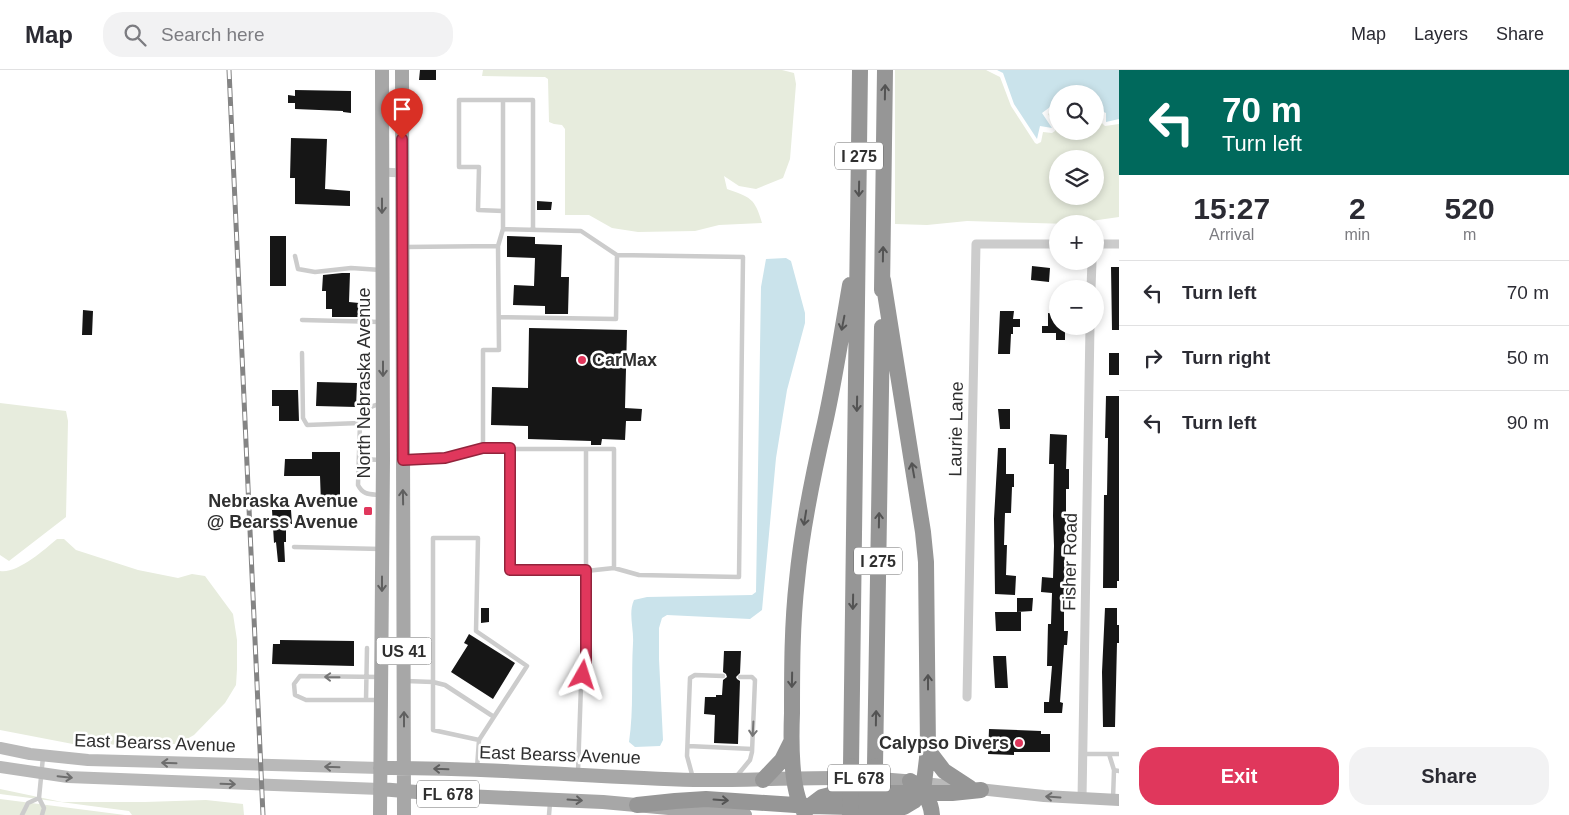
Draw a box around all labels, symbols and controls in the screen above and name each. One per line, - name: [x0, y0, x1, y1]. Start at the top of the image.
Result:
- search box: [103, 12, 453, 57]
- text: Map: [25, 21, 73, 48]
- icon: search: [121, 21, 149, 49]
- text: Search here: [161, 24, 265, 45]
- text: Map: [1351, 24, 1386, 44]
- text: Layers: [1414, 24, 1468, 44]
- text: Share: [1496, 24, 1544, 44]
- one-way arrow: [880, 84, 890, 100]
- map controls: [1049, 85, 1104, 335]
- button: search: [1049, 85, 1104, 140]
- pin: [381, 88, 423, 139]
- icon: left: [1139, 90, 1204, 155]
- text: 70 m: [1222, 90, 1302, 129]
- icon: arrive: [388, 95, 416, 123]
- text: Turn left: [1222, 131, 1302, 156]
- road number: I 275: [835, 142, 883, 170]
- button: layers: [1049, 150, 1104, 205]
- one-way arrow: [854, 180, 864, 196]
- text: 15:27: [1193, 192, 1270, 225]
- text: 2: [1349, 192, 1366, 225]
- text: 520: [1445, 192, 1495, 225]
- one-way arrow: [377, 198, 387, 214]
- button: +: [1049, 215, 1104, 270]
- text: Arrival: [1209, 226, 1254, 243]
- text: min: [1344, 226, 1370, 243]
- text: m: [1463, 226, 1476, 243]
- one-way arrow: [878, 247, 888, 263]
- icon: left: [1139, 279, 1167, 307]
- button: −: [1049, 280, 1104, 335]
- text: Turn left: [1182, 282, 1257, 303]
- text: 70 m: [1507, 282, 1549, 303]
- street label: North Nebraska Avenue: [354, 288, 374, 478]
- one-way arrow: [838, 315, 848, 331]
- icon: right: [1139, 344, 1167, 372]
- text: Turn right: [1182, 347, 1270, 368]
- text: 50 m: [1507, 347, 1549, 368]
- place label: CarMax: [592, 350, 657, 370]
- marker: CarMax: [576, 354, 588, 366]
- one-way arrow: [378, 360, 388, 376]
- street label: Laurie Lane: [945, 381, 967, 477]
- one-way arrow: [852, 396, 861, 412]
- icon: left: [1139, 409, 1167, 437]
- text: Turn left: [1182, 412, 1257, 433]
- text: 90 m: [1507, 412, 1549, 433]
- one-way arrow: [907, 462, 917, 478]
- one-way arrow: [398, 489, 408, 506]
- place label: Nebraska Avenue @ Bearss Avenue: [207, 491, 358, 532]
- marker: Nebraska Avenue @ Bearss Avenue: [362, 505, 374, 517]
- one-way arrow: [800, 510, 810, 526]
- one-way arrow: [874, 512, 884, 528]
- street label: Fisher Road: [1059, 513, 1081, 611]
- road number: I 275: [854, 548, 902, 574]
- one-way arrow: [377, 575, 387, 591]
- one-way arrow: [849, 593, 858, 609]
- road number: US 41: [376, 638, 432, 664]
- position arrow: [556, 648, 608, 700]
- one-way arrow: [325, 672, 341, 681]
- one-way arrow: [787, 672, 797, 688]
- one-way arrow: [923, 674, 933, 690]
- one-way arrow: [871, 710, 881, 726]
- one-way arrow: [399, 712, 409, 728]
- one-way arrow: [748, 721, 757, 737]
- street label: East Bearss Avenue: [74, 730, 236, 756]
- place label: Calypso Divers: [879, 733, 1009, 753]
- marker: Calypso Divers: [1013, 737, 1025, 749]
- street label: East Bearss Avenue: [479, 742, 641, 768]
- button: Exit: [1139, 747, 1339, 805]
- button: Share: [1349, 747, 1549, 805]
- one-way arrow: [162, 758, 178, 768]
- one-way arrow: [324, 762, 340, 772]
- road number: FL 678: [828, 764, 890, 791]
- one-way arrow: [433, 765, 449, 774]
- one-way arrow: [57, 772, 73, 782]
- one-way arrow: [220, 779, 236, 788]
- road number: FL 678: [417, 781, 479, 808]
- one-way arrow: [1045, 792, 1061, 802]
- one-way arrow: [567, 796, 583, 805]
- one-way arrow: [713, 796, 729, 805]

